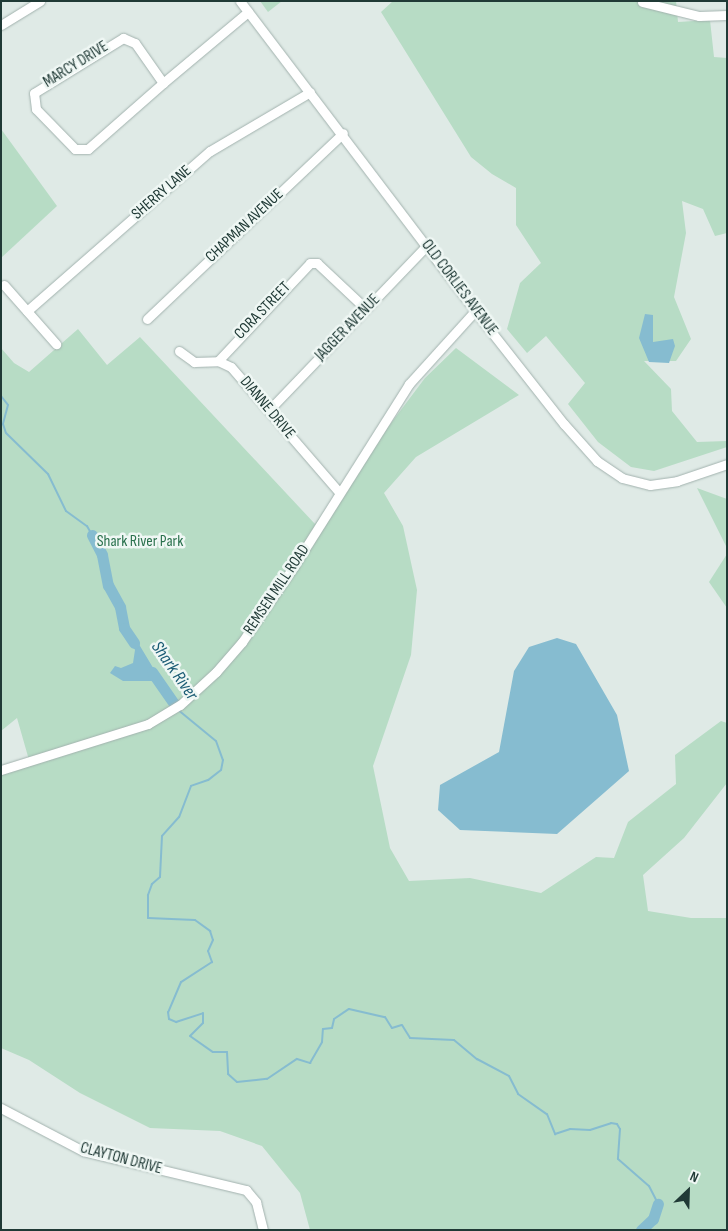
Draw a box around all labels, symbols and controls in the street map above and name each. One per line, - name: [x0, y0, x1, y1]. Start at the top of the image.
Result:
- street label: MARCY DRIVE: [40, 38, 112, 92]
- street label: SHERRY LANE: [128, 162, 196, 224]
- street label: CHAPMAN AVENUE: [202, 185, 288, 267]
- street label: OLD CORLIES AVENUE: [417, 236, 501, 340]
- street label: CORA STREET: [231, 278, 295, 344]
- street label: JAGGER AVENUE: [311, 291, 385, 365]
- street label: DIANNE DRIVE: [235, 373, 299, 443]
- park label: Shark River Park: [97, 532, 183, 552]
- street label: REMSEN MILL ROAD: [240, 541, 314, 639]
- water label: Shark River: [146, 637, 202, 705]
- street label: CLAYTON DRIVE: [78, 1139, 164, 1179]
- north arrow: [663, 1166, 713, 1216]
- text: N: [687, 1168, 701, 1186]

